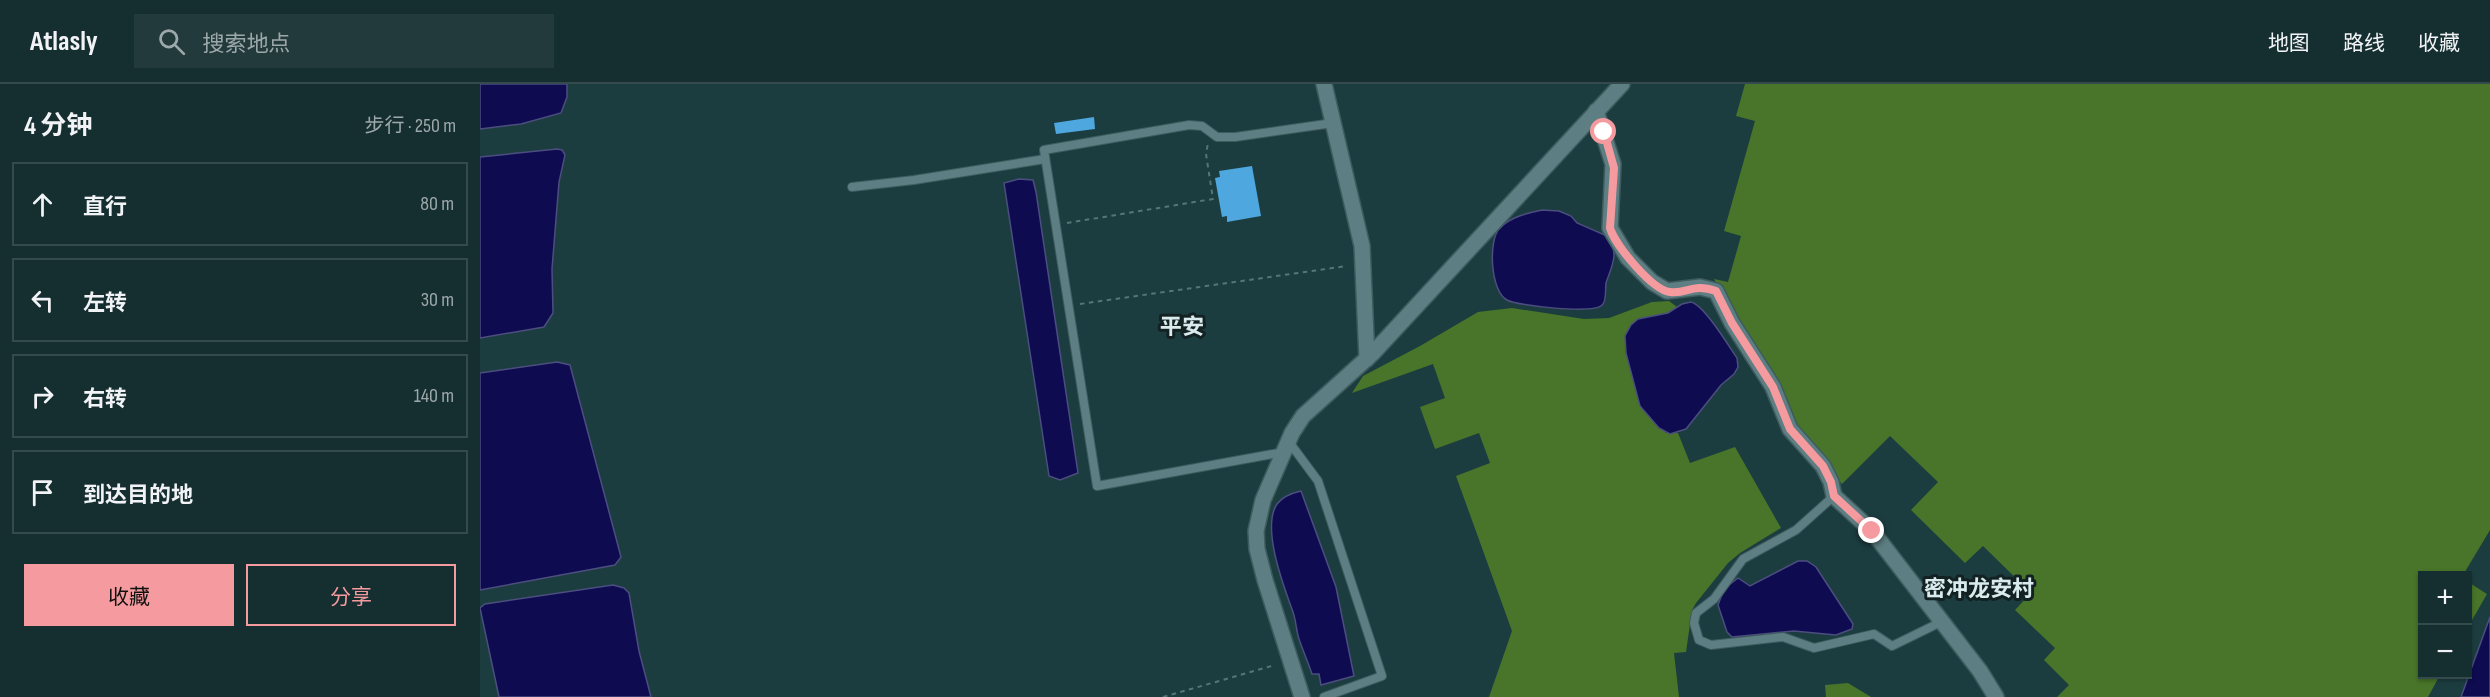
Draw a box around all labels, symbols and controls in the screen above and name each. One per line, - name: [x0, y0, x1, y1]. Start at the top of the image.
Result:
- search box: [134, 14, 554, 68]
- text: Atlasly: [30, 25, 98, 58]
- icon: search: [155, 25, 188, 58]
- text: 搜索地点: [203, 31, 291, 58]
- text: 地图: [2268, 31, 2310, 56]
- text: 路线: [2343, 31, 2385, 56]
- text: 收藏: [2418, 31, 2460, 56]
- text: 4 分钟: [24, 111, 92, 142]
- text: 步行 · 250 m: [364, 114, 456, 138]
- route start: [1590, 118, 1616, 144]
- icon: ahead: [26, 188, 59, 221]
- text: 80 m: [420, 192, 454, 216]
- text: 直行: [83, 194, 127, 221]
- icon: left: [26, 284, 59, 317]
- text: 30 m: [421, 288, 454, 312]
- text: 左转: [83, 290, 127, 317]
- district label: 平安: [1160, 314, 1204, 341]
- icon: right: [26, 380, 59, 413]
- text: 140 m: [414, 384, 454, 408]
- text: 右转: [83, 386, 127, 413]
- icon: arrive: [26, 476, 59, 509]
- text: 到达目的地: [83, 482, 193, 509]
- route end: [1858, 517, 1884, 543]
- button: 收藏: [24, 564, 234, 626]
- button: 分享: [246, 564, 456, 626]
- map controls: [2418, 571, 2472, 679]
- button: +: [2418, 571, 2472, 625]
- district label: 密冲龙安村: [1924, 576, 2034, 603]
- button: −: [2418, 625, 2472, 679]

